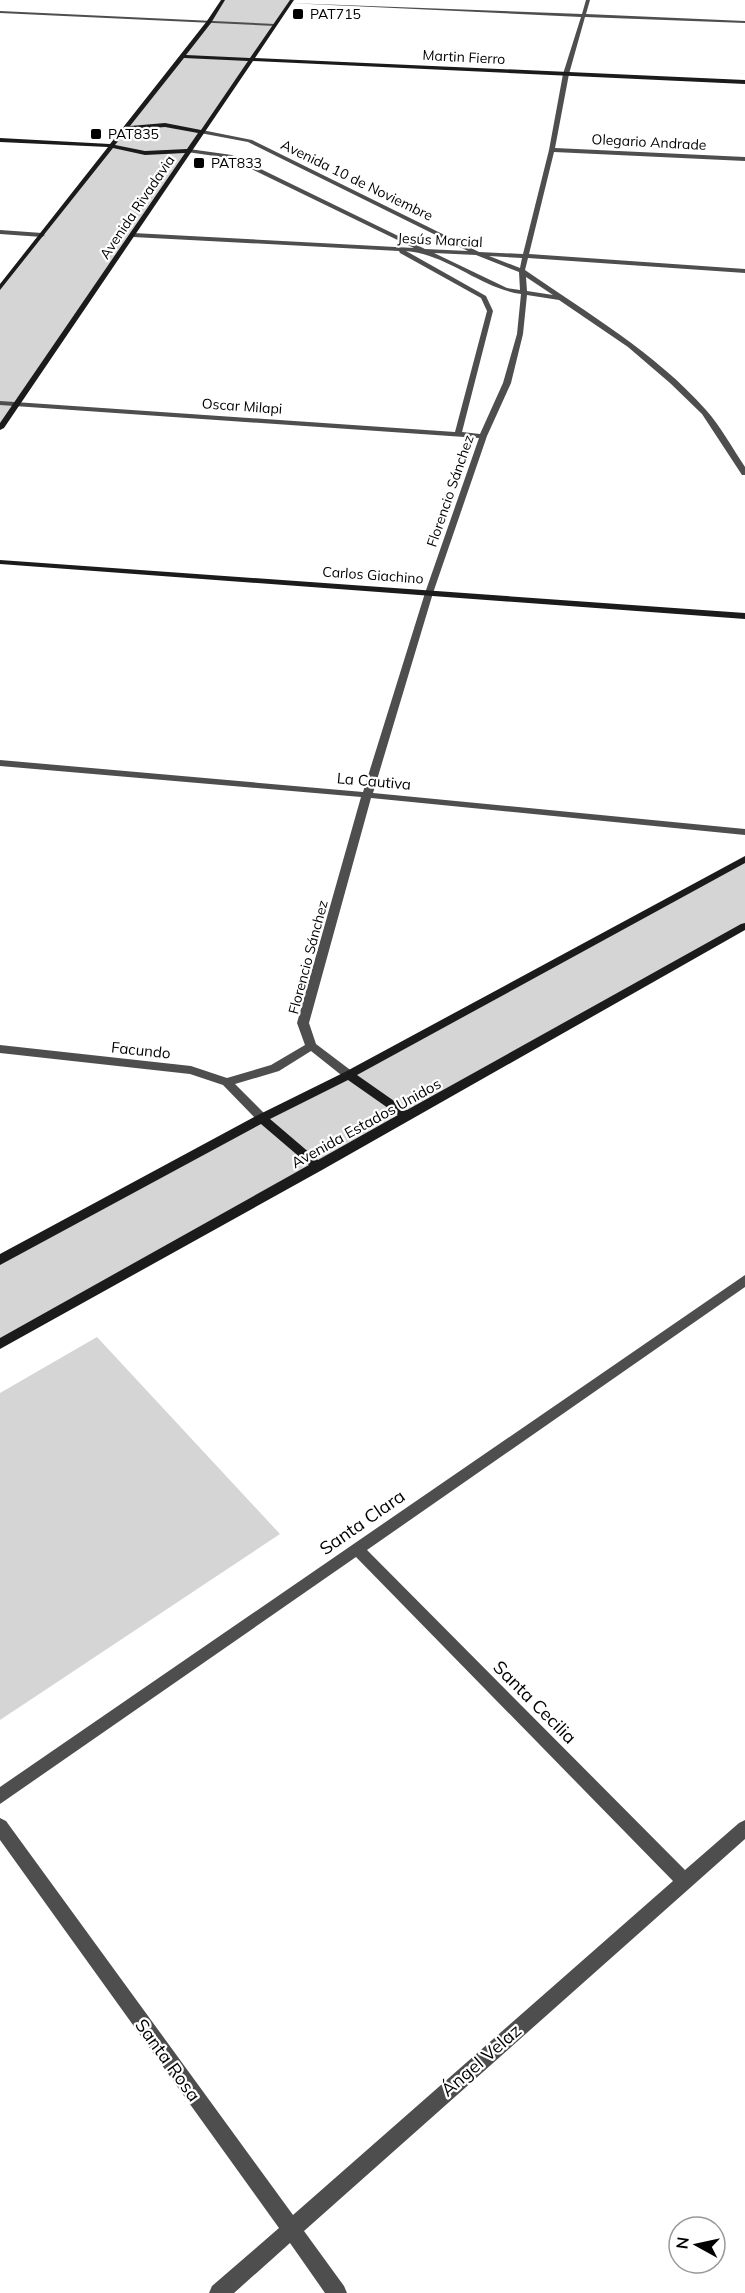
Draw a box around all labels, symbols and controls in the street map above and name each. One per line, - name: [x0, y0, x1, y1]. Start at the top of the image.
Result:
- place label: PAT715: [310, 5, 361, 23]
- marker: PAT715: [291, 7, 305, 21]
- street label: Martin Fierro: [422, 46, 506, 68]
- place label: PAT835: [108, 125, 159, 143]
- marker: PAT835: [89, 127, 103, 141]
- street label: Olegario Andrade: [591, 130, 707, 154]
- street label: Avenida 10 de Noviembre: [278, 135, 436, 225]
- street label: Avenida Rivadavia: [96, 152, 178, 262]
- place label: PAT833: [211, 154, 262, 172]
- marker: PAT833: [192, 156, 206, 170]
- street label: Jesús Marcial: [397, 229, 483, 251]
- street label: Oscar Milapi: [201, 394, 283, 418]
- street label: Florencio Sánchez: [422, 433, 478, 549]
- street label: Carlos Giachino: [322, 562, 424, 588]
- street label: La Cautiva: [336, 768, 412, 794]
- street label: Florencio Sánchez: [284, 898, 332, 1016]
- street label: Facundo: [110, 1037, 172, 1063]
- street label: Avenida Estados Unidos: [288, 1074, 444, 1172]
- street label: Santa Clara: [315, 1484, 409, 1560]
- street label: Santa Cecilia: [489, 1656, 581, 1748]
- street label: Santa Rosa: [130, 2014, 206, 2106]
- street label: Ángel Velaz: [436, 2019, 526, 2101]
- north arrow: [667, 2215, 727, 2275]
- text: N: [671, 2236, 693, 2250]

